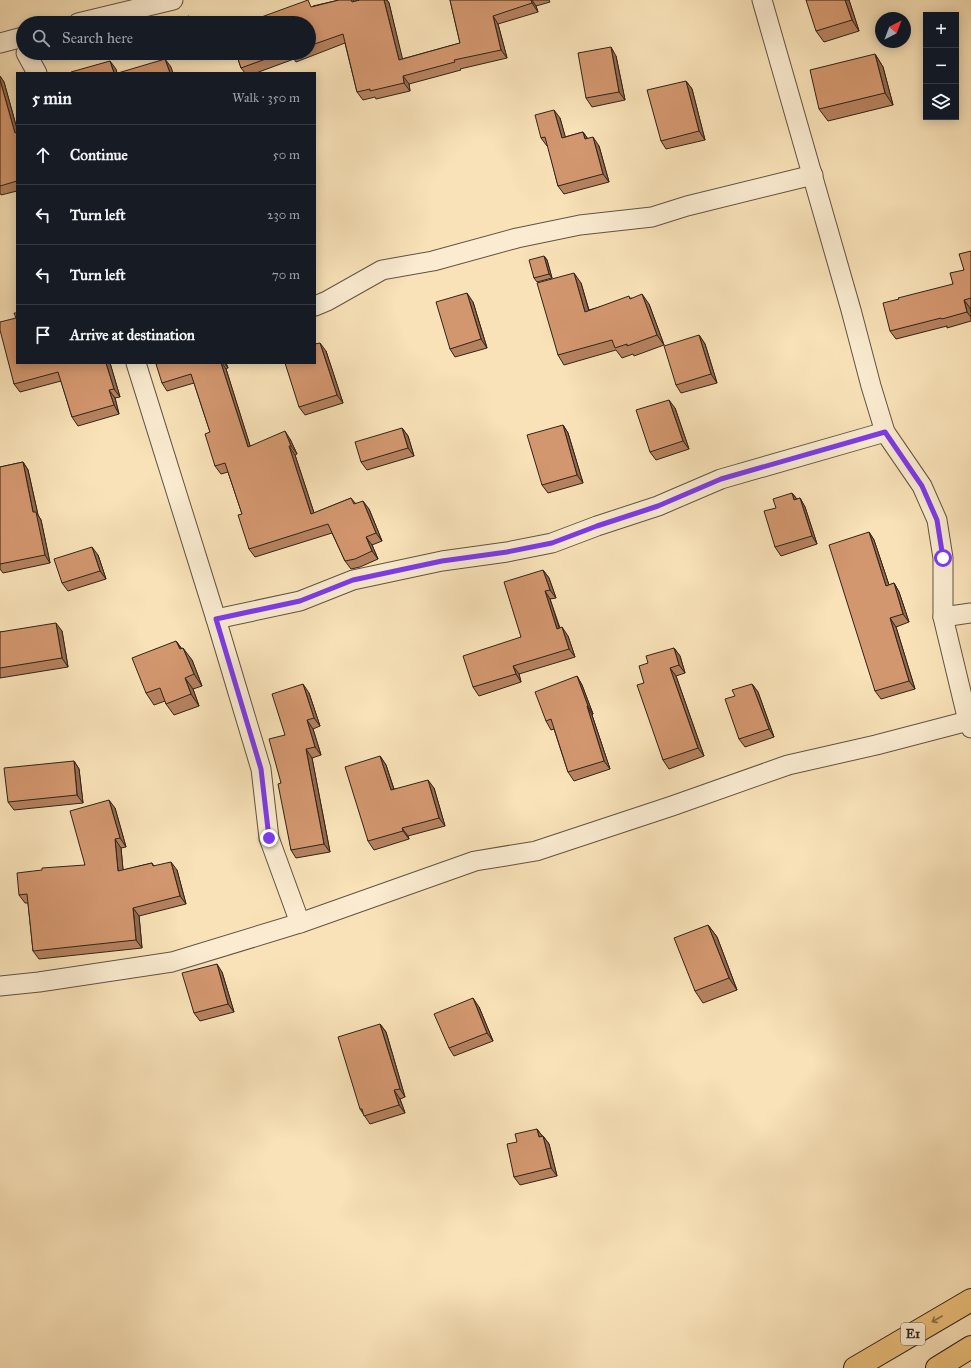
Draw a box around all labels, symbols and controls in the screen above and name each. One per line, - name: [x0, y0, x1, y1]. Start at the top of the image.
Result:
- north arrow: [875, 12, 911, 48]
- map controls: [923, 12, 959, 120]
- button: +: [923, 12, 959, 48]
- search box: [16, 16, 316, 60]
- icon: search: [30, 27, 52, 49]
- text: Search here: [62, 29, 133, 47]
- button: −: [923, 48, 959, 84]
- button: layers: [923, 84, 959, 120]
- text: 5 min: [32, 88, 72, 109]
- text: Walk · 350 m: [232, 90, 300, 106]
- icon: ahead: [32, 144, 54, 166]
- text: Continue: [70, 146, 128, 164]
- text: 50 m: [273, 147, 300, 163]
- icon: left: [32, 204, 54, 226]
- text: Turn left: [70, 206, 126, 224]
- text: 230 m: [267, 207, 300, 223]
- icon: left: [32, 264, 54, 286]
- text: Turn left: [70, 266, 126, 284]
- text: 70 m: [272, 267, 300, 283]
- icon: arrive: [32, 324, 54, 346]
- text: Arrive at destination: [70, 326, 195, 344]
- route start: [934, 549, 952, 567]
- route end: [260, 829, 278, 847]
- one-way arrow: [931, 1316, 943, 1324]
- road number: E1: [901, 1323, 925, 1345]

